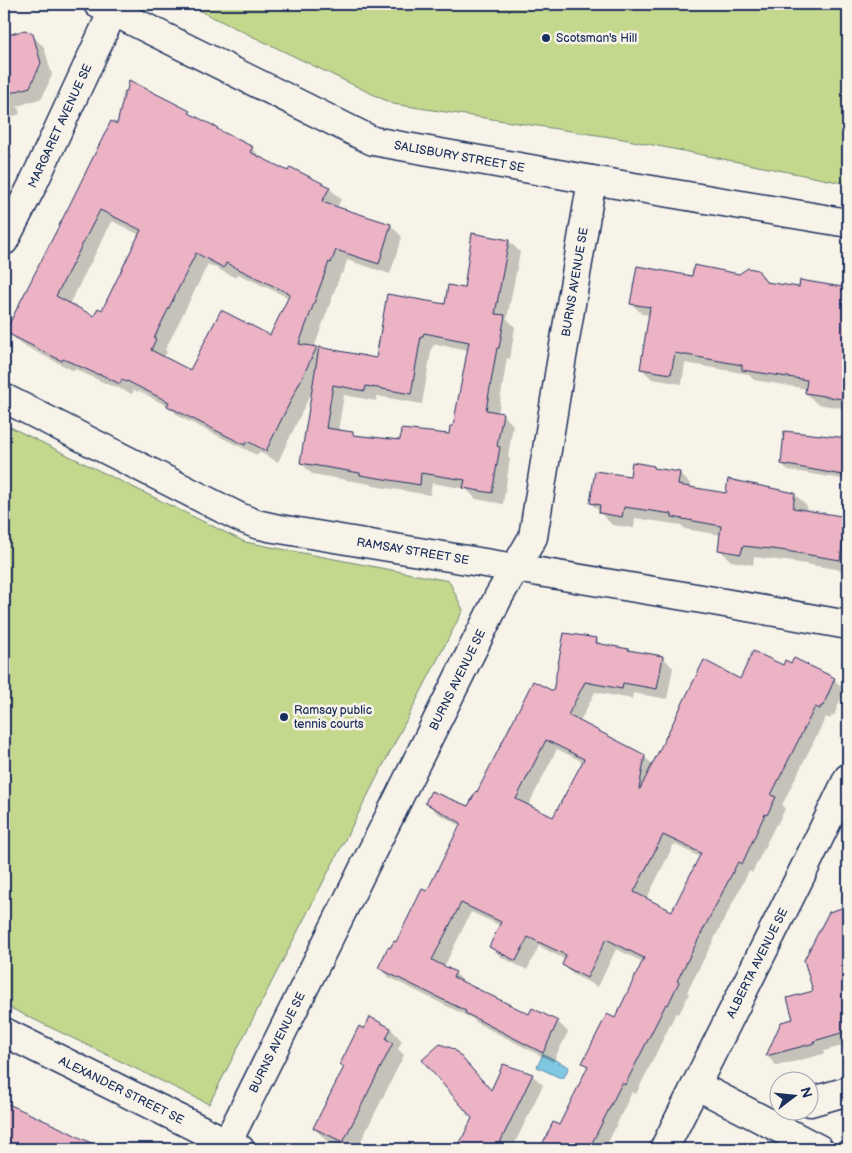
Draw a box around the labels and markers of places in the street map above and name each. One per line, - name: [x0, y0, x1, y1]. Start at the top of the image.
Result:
- place label: Scotsman's Hill: [556, 31, 637, 46]
- marker: Scotsman's Hill: [540, 32, 552, 44]
- place label: Ramsay public tennis courts: [294, 703, 372, 732]
- marker: Ramsay public tennis courts: [278, 711, 290, 723]

